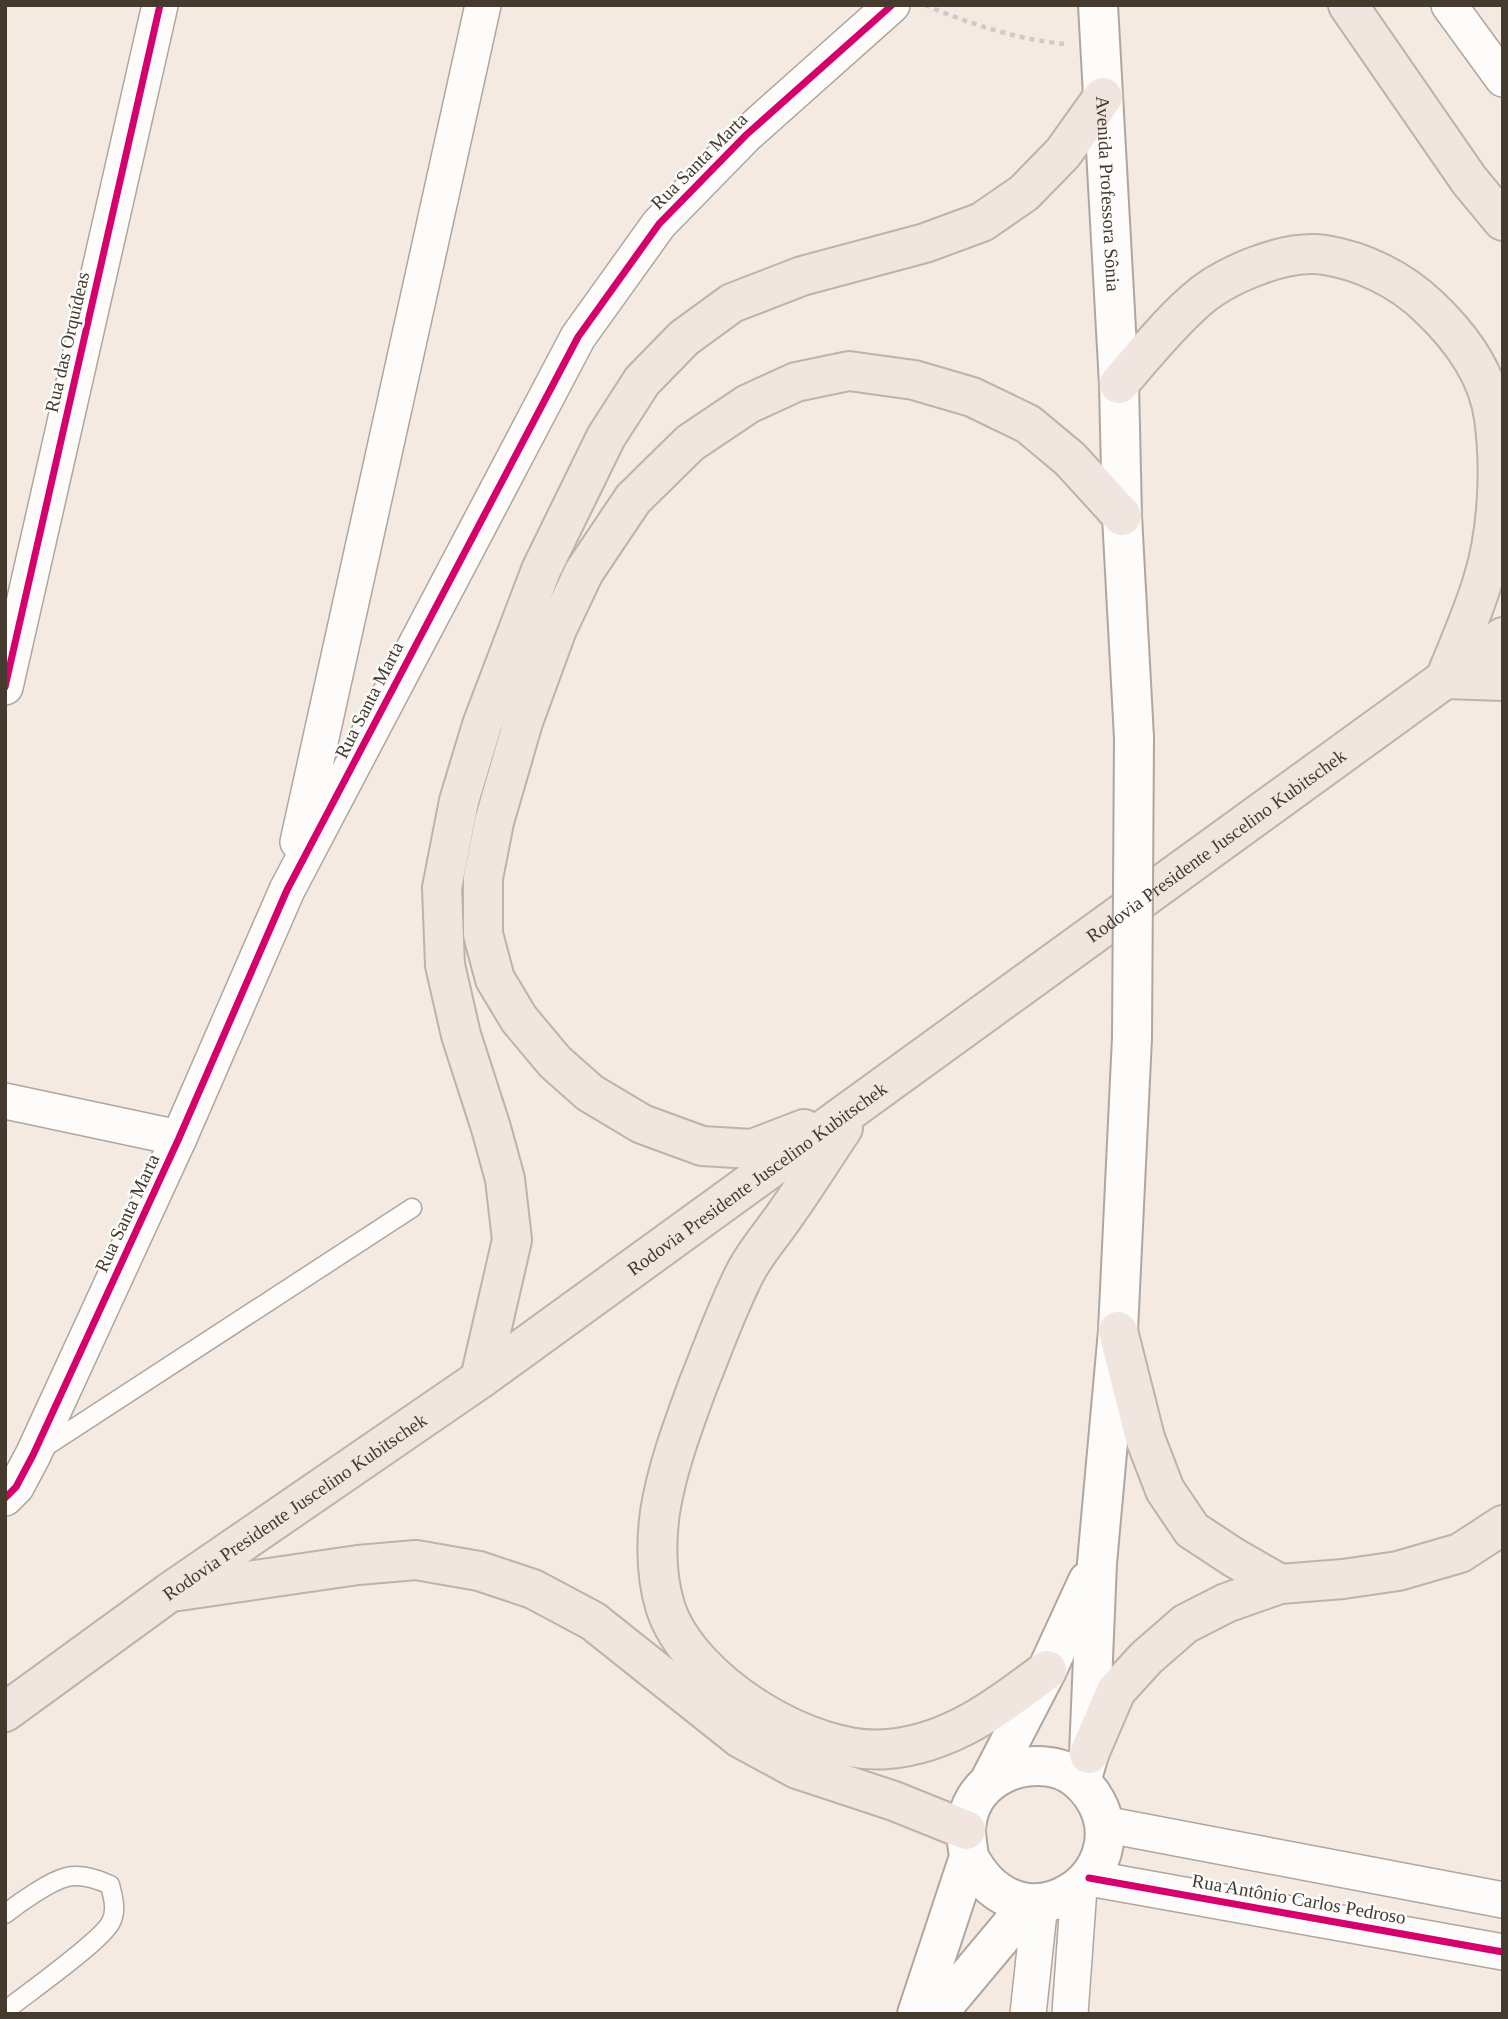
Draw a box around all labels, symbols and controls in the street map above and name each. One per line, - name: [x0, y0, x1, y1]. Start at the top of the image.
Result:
- street label: Avenida Professora Sônia: [1093, 95, 1124, 293]
- street label: Rua Santa Marta: [646, 108, 752, 214]
- street label: Rua das Orquídeas: [41, 270, 93, 414]
- street label: Rua Santa Marta: [331, 638, 408, 762]
- street label: Rodovia Presidente Juscelino Kubitschek: [1082, 744, 1350, 946]
- street label: Rodovia Presidente Juscelino Kubitschek: [623, 1077, 891, 1279]
- street label: Rua Santa Marta: [91, 1150, 164, 1275]
- street label: Rodovia Presidente Juscelino Kubitschek: [158, 1408, 431, 1604]
- street label: Rua Antônio Carlos Pedroso: [1190, 1870, 1408, 1928]

